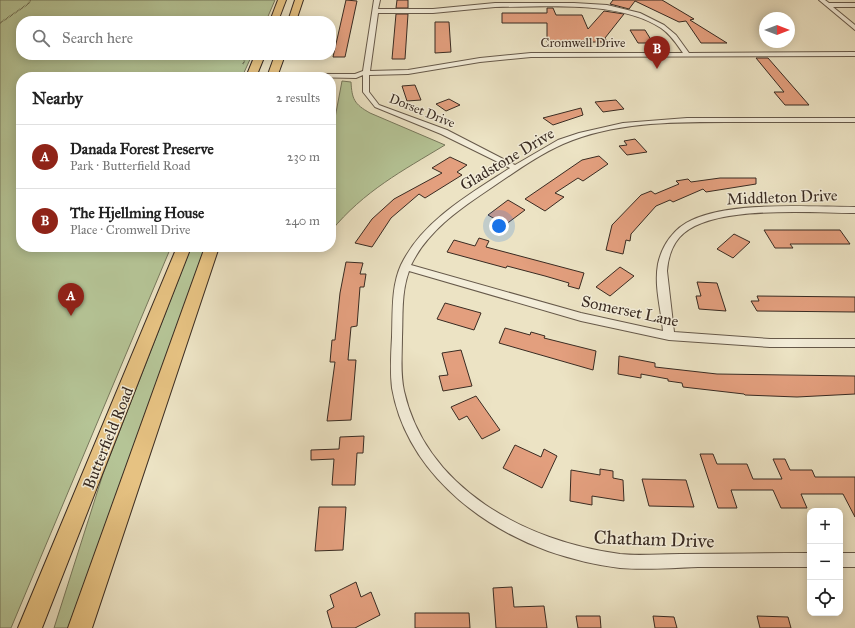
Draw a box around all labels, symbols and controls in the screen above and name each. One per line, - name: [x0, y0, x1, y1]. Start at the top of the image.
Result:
- north arrow: [759, 12, 795, 48]
- search box: [16, 16, 336, 60]
- icon: search: [30, 27, 52, 49]
- text: Search here: [62, 29, 133, 47]
- street label: Cromwell Drive: [541, 35, 626, 51]
- pin: B: [644, 36, 670, 69]
- text: Nearby: [32, 88, 83, 109]
- text: 2 results: [276, 90, 320, 106]
- street label: Dorset Drive: [387, 91, 458, 132]
- street label: Gladstone Drive: [457, 123, 558, 195]
- text: Danada Forest Preserve: [70, 140, 214, 158]
- text: A: [41, 149, 49, 165]
- text: 230 m: [287, 149, 320, 165]
- text: Park · Butterfield Road: [70, 158, 190, 174]
- street label: Middleton Drive: [726, 186, 838, 208]
- text: The Hjellming House: [70, 204, 204, 222]
- text: B: [41, 213, 49, 229]
- text: 240 m: [285, 213, 320, 229]
- your location: [489, 216, 509, 236]
- text: Place · Cromwell Drive: [70, 222, 191, 238]
- pin: A: [58, 283, 84, 316]
- street label: Somerset Lane: [580, 291, 681, 331]
- street label: Butterfield Road: [79, 384, 137, 492]
- map controls: [807, 508, 843, 616]
- button: +: [807, 508, 843, 544]
- street label: Chatham Drive: [593, 525, 715, 553]
- button: −: [807, 544, 843, 580]
- button: locate: [807, 580, 843, 616]

